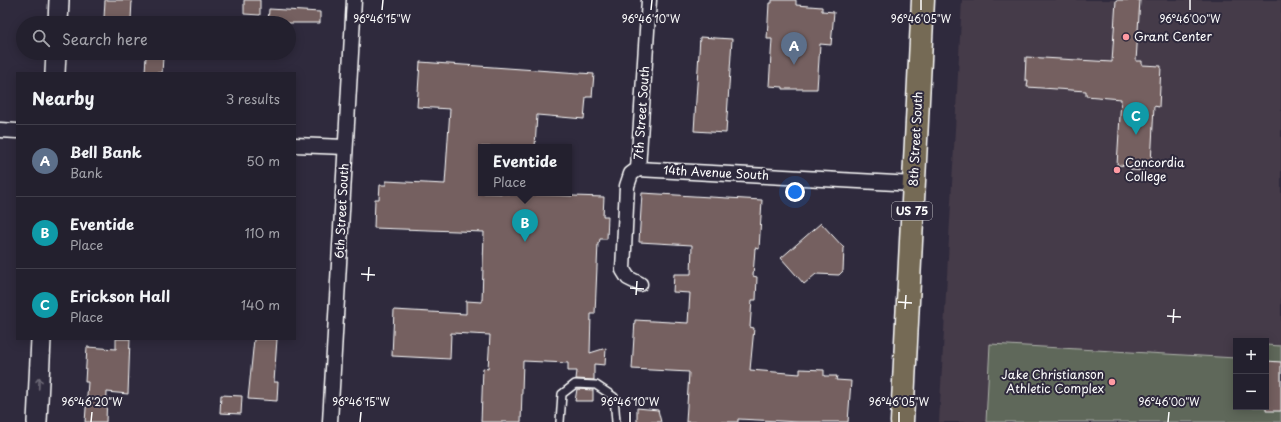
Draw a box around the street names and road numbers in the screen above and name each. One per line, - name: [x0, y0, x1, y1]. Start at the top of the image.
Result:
- street label: 7th Street South: [629, 65, 653, 161]
- street label: 8th Street South: [904, 91, 926, 187]
- street label: 14th Avenue South: [663, 160, 769, 184]
- street label: 6th Street South: [330, 163, 352, 259]
- road number: US 75: [892, 202, 932, 220]

